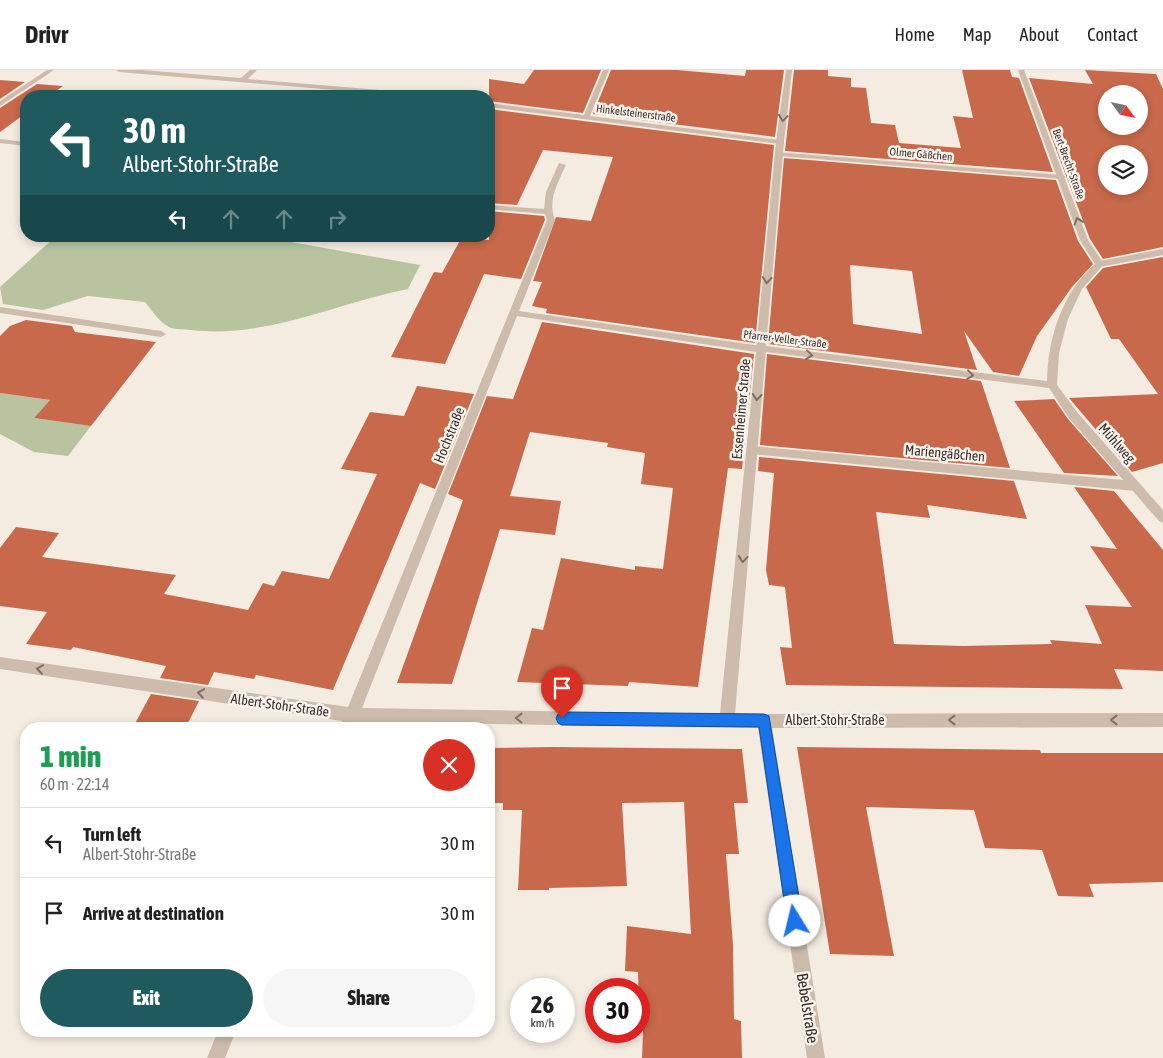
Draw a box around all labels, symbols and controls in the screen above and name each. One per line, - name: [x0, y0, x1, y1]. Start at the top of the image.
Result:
- text: Drivr: [25, 21, 68, 48]
- text: Home: [895, 24, 935, 45]
- text: Map: [963, 24, 992, 45]
- text: About: [1020, 24, 1059, 45]
- text: Contact: [1087, 24, 1138, 45]
- north arrow: [1098, 85, 1148, 135]
- map controls: [1098, 85, 1148, 195]
- street label: Hinkelsteinerstraße: [595, 102, 677, 124]
- icon: left: [40, 110, 105, 175]
- text: 30 m: [123, 110, 186, 150]
- one-way arrow: [778, 115, 789, 123]
- street label: Bert-Brecht-Straße: [1051, 127, 1087, 201]
- street label: Olmer Gäßchen: [889, 145, 953, 163]
- button: layers: [1098, 145, 1148, 195]
- text: Albert-Stohr-Straße: [123, 151, 279, 177]
- icon: left: [164, 205, 192, 233]
- icon: ahead: [217, 205, 245, 233]
- icon: ahead: [270, 205, 298, 233]
- icon: right: [323, 205, 351, 233]
- one-way arrow: [1074, 217, 1084, 226]
- one-way arrow: [762, 276, 773, 284]
- street label: Pfarrer-Veller-Straße: [743, 328, 827, 350]
- one-way arrow: [805, 349, 813, 360]
- street label: Essenheimer Straße: [729, 358, 753, 460]
- one-way arrow: [967, 369, 975, 380]
- one-way arrow: [751, 393, 762, 401]
- street label: Hochstraße: [431, 405, 467, 465]
- street label: Mühlweg: [1096, 420, 1138, 466]
- street label: Mariengäßchen: [904, 442, 986, 464]
- one-way arrow: [737, 555, 748, 563]
- one-way arrow: [36, 664, 44, 675]
- pin: [541, 667, 583, 718]
- icon: arrive: [548, 674, 576, 702]
- one-way arrow: [196, 688, 204, 699]
- street label: Albert-Stohr-Straße: [230, 690, 330, 720]
- street label: Albert-Stohr-Straße: [785, 712, 885, 728]
- one-way arrow: [515, 713, 522, 723]
- one-way arrow: [948, 715, 956, 725]
- one-way arrow: [1110, 715, 1118, 725]
- text: 1 min: [40, 739, 101, 773]
- button: close: [423, 739, 475, 791]
- text: 60 m · 22:14: [40, 775, 110, 793]
- text: Turn left: [83, 823, 141, 845]
- icon: left: [40, 829, 68, 857]
- text: 30 m: [441, 832, 475, 854]
- text: Albert-Stohr-Straße: [83, 845, 196, 863]
- position arrow: [768, 894, 820, 946]
- icon: arrive: [40, 899, 68, 927]
- text: Arrive at destination: [83, 902, 224, 924]
- text: 30 m: [441, 902, 475, 924]
- button: Exit: [40, 969, 253, 1027]
- button: Share: [263, 969, 475, 1027]
- street label: Bebelstraße: [794, 972, 822, 1044]
- speed limit sign: 30: [585, 978, 650, 1043]
- text: 26: [531, 990, 554, 1018]
- text: km/h: [531, 1016, 554, 1030]

